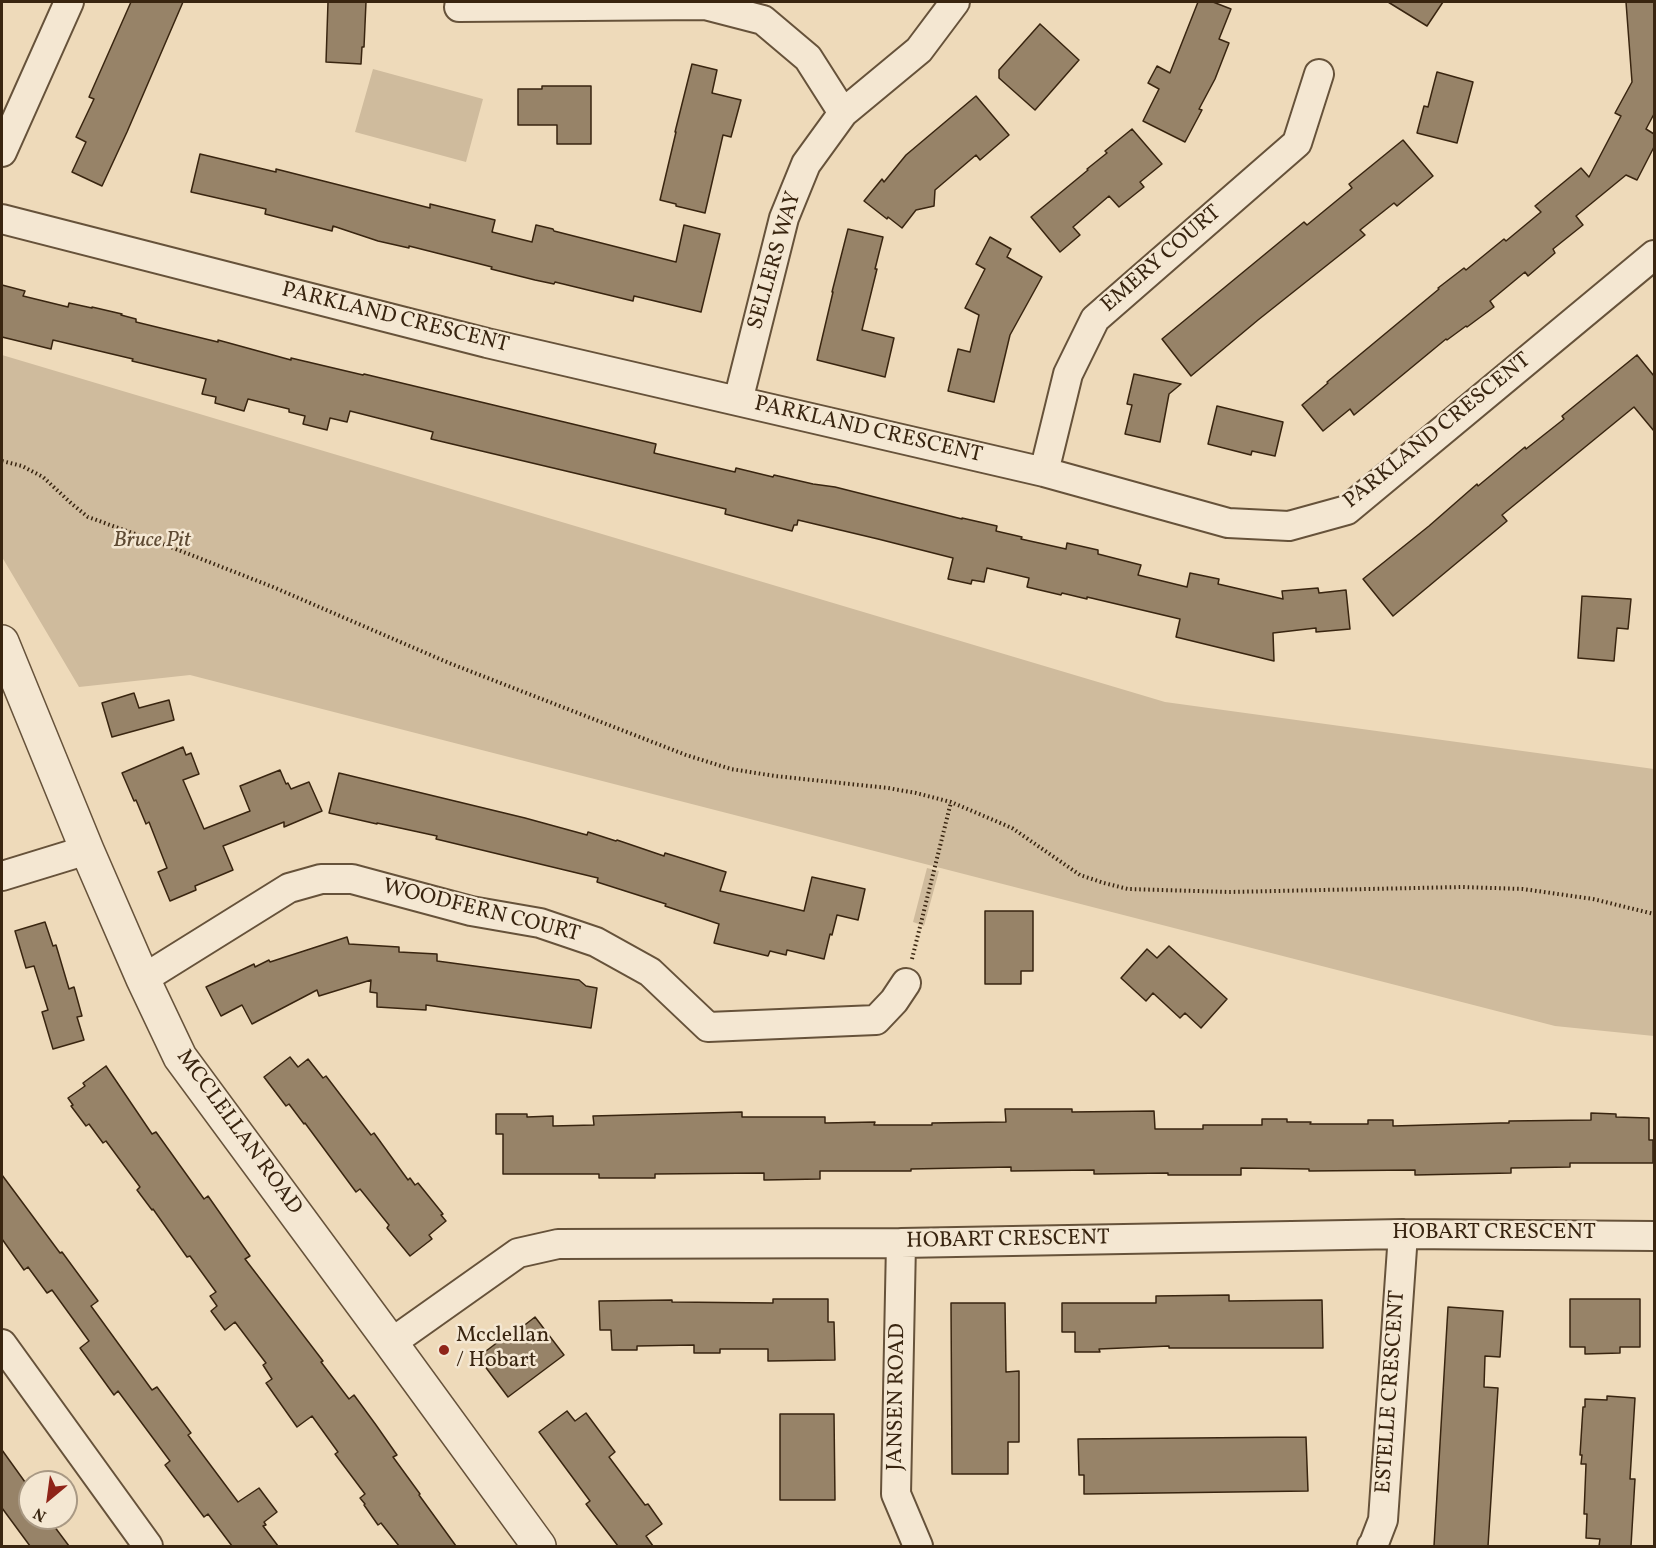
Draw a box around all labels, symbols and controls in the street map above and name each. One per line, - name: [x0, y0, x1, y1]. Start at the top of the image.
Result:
- street label: SELLERS WAY: [744, 189, 808, 333]
- street label: EMERY COURT: [1097, 201, 1227, 319]
- street label: PARKLAND CRESCENT: [279, 278, 511, 360]
- street label: PARKLAND CRESCENT: [1339, 348, 1537, 516]
- street label: PARKLAND CRESCENT: [751, 392, 985, 470]
- park label: Bruce Pit: [113, 529, 191, 555]
- street label: WOODFERN COURT: [380, 875, 582, 949]
- street label: MCCLELLAN ROAD: [169, 1045, 307, 1221]
- street label: HOBART CRESCENT: [1392, 1221, 1596, 1247]
- street label: HOBART CRESCENT: [906, 1226, 1110, 1256]
- street label: ESTELLE CRESCENT: [1372, 1289, 1412, 1495]
- street label: JANSEN ROAD: [884, 1323, 912, 1471]
- place label: Mcclellan / Hobart: [456, 1324, 549, 1376]
- marker: Mcclellan / Hobart: [437, 1343, 451, 1357]
- north arrow: [18, 1470, 78, 1530]
- text: N: [30, 1502, 51, 1526]

